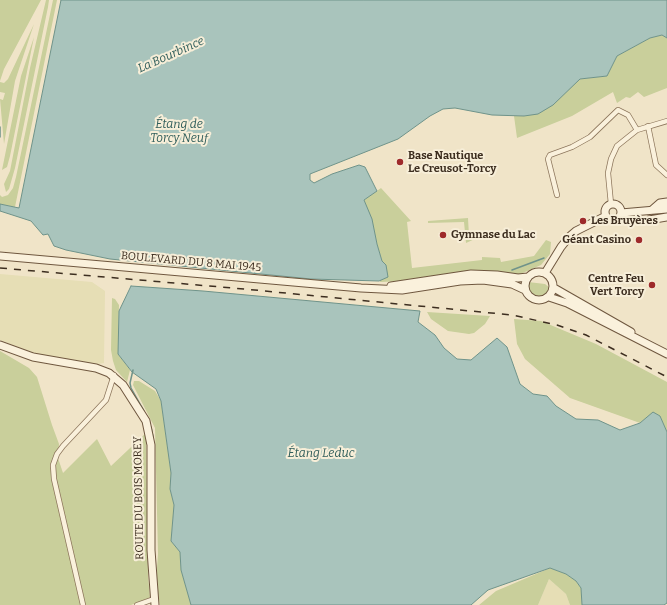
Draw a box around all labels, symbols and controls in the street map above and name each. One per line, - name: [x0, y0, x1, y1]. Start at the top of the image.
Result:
- water label: La Bourbince: [136, 34, 206, 76]
- water label: Étang de Torcy Neuf: [150, 118, 208, 146]
- place label: Base Nautique Le Creusot-Torcy: [408, 149, 496, 175]
- marker: Base Nautique Le Creusot-Torcy: [395, 157, 405, 167]
- place label: Les Bruyères: [591, 214, 658, 228]
- marker: Les Bruyères: [578, 216, 588, 226]
- place label: Gymnase du Lac: [451, 228, 535, 242]
- marker: Gymnase du Lac: [438, 230, 448, 240]
- place label: Géant Casino: [562, 233, 631, 247]
- marker: Géant Casino: [634, 235, 644, 245]
- street label: BOULEVARD DU 8 MAI 1945: [120, 249, 262, 275]
- place label: Centre Feu Vert Torcy: [588, 272, 644, 298]
- marker: Centre Feu Vert Torcy: [647, 280, 657, 290]
- street label: ROUTE DU BOIS MOREY: [131, 436, 147, 560]
- water label: Étang Leduc: [288, 447, 354, 461]

